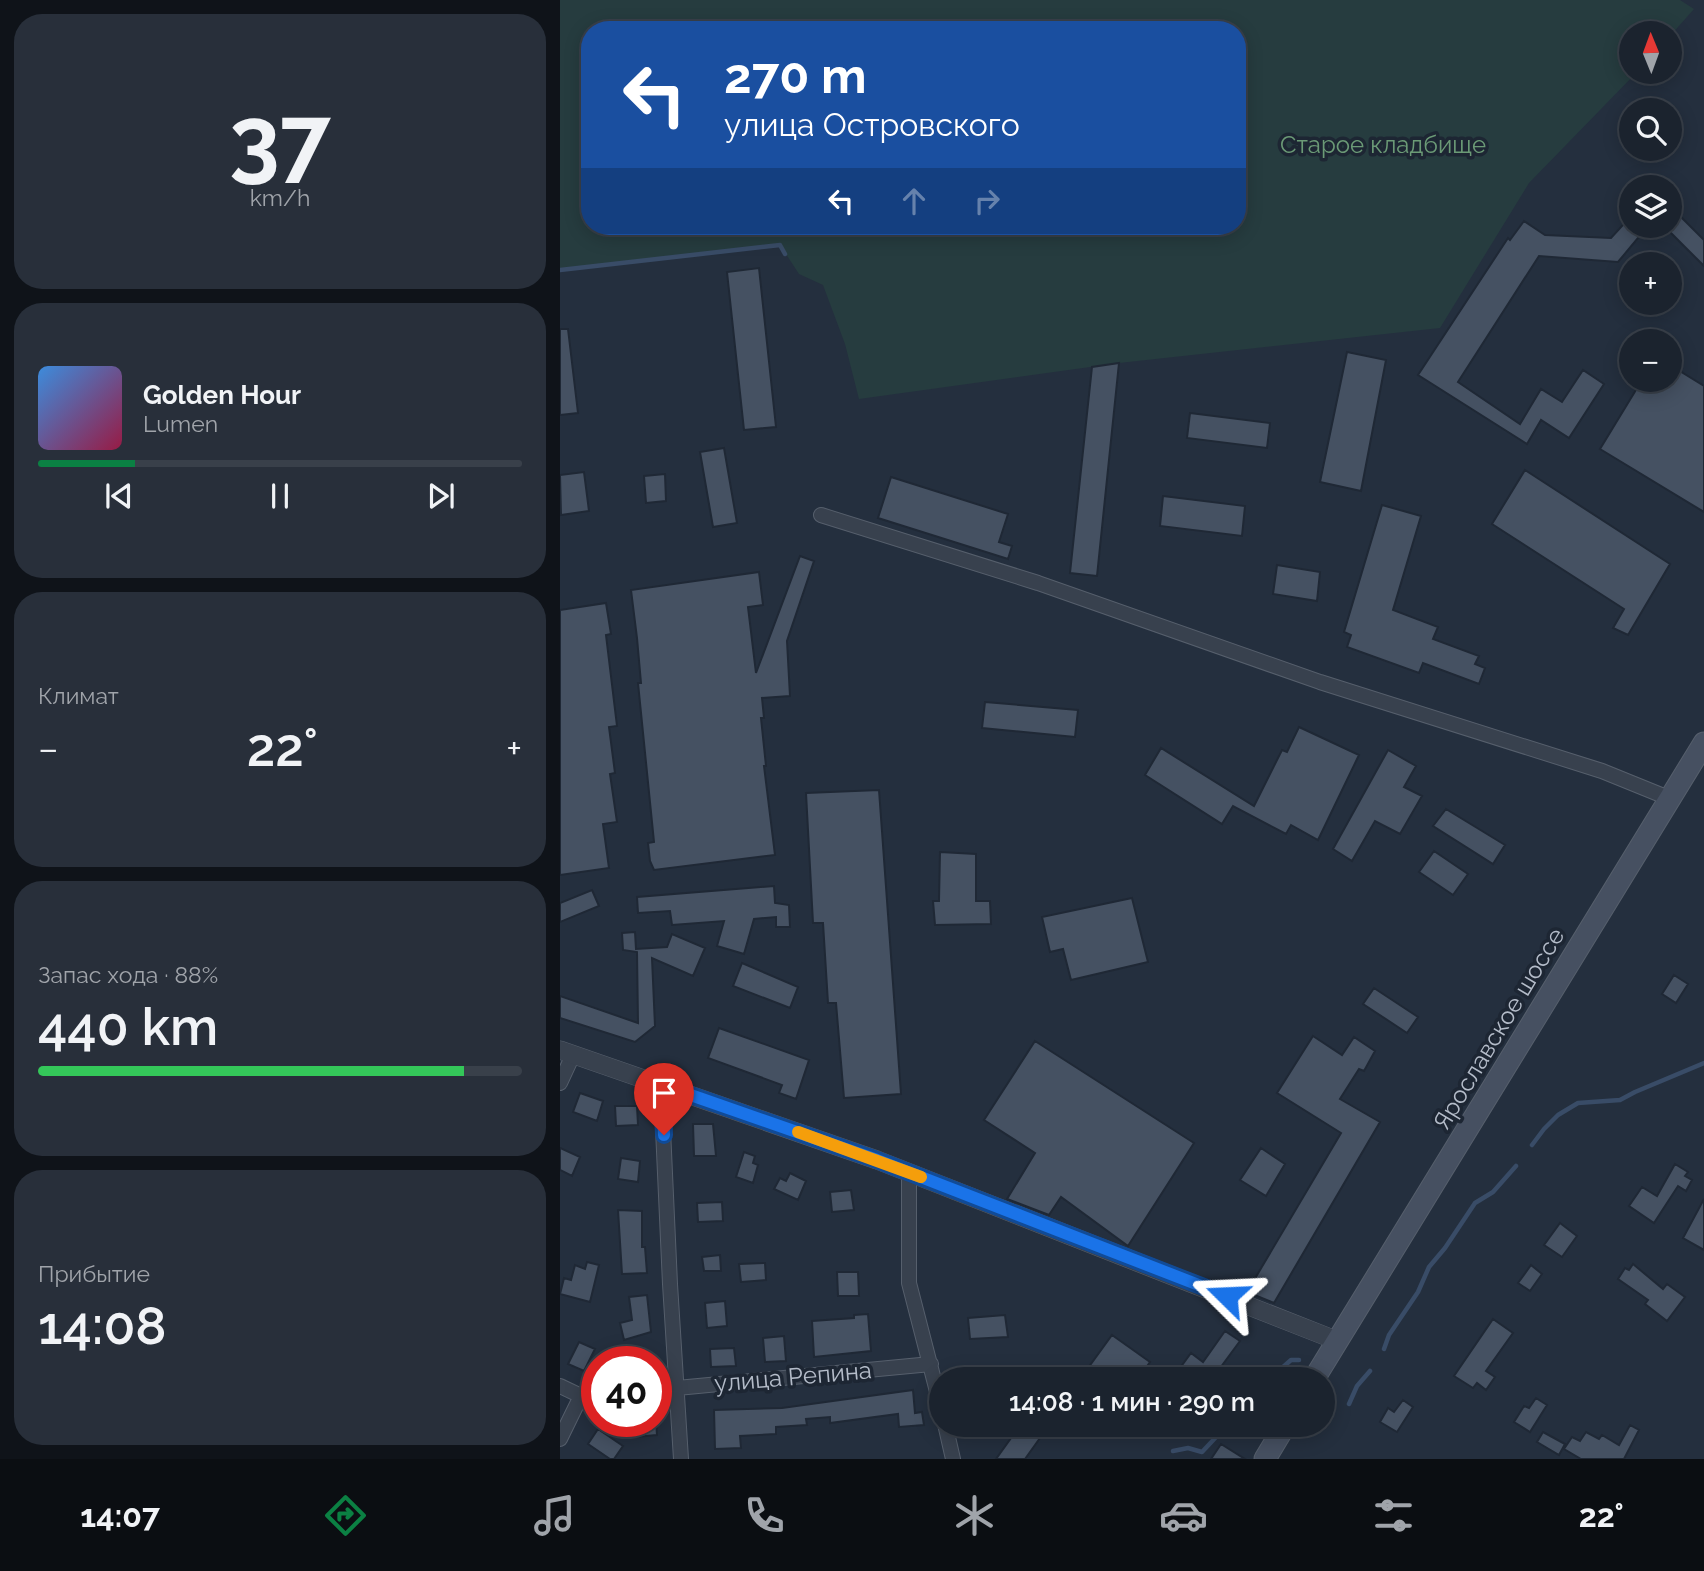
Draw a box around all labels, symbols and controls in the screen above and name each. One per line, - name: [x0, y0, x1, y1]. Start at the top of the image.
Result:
- north arrow: [1619, 21, 1682, 84]
- map controls: [1619, 21, 1682, 392]
- text: 270 m: [724, 47, 867, 104]
- icon: left: [609, 49, 700, 140]
- text: 37: [229, 85, 331, 192]
- button: search: [1619, 98, 1682, 161]
- text: улица Островского: [724, 106, 1020, 143]
- park label: Старое кладбище: [1280, 130, 1486, 159]
- button: layers: [1619, 175, 1682, 238]
- icon: left: [822, 182, 860, 220]
- icon: ahead: [895, 182, 933, 220]
- icon: right: [968, 182, 1006, 220]
- text: km/h: [250, 184, 310, 211]
- button: +: [1619, 252, 1682, 315]
- button: −: [1619, 329, 1682, 392]
- text: Golden Hour: [143, 380, 301, 410]
- text: Lumen: [143, 410, 218, 437]
- icon: previous: [100, 477, 138, 515]
- icon: pause: [261, 477, 299, 515]
- icon: next: [422, 477, 460, 515]
- text: Климат: [38, 682, 119, 709]
- text: 22°: [247, 717, 318, 778]
- text: −: [38, 726, 58, 771]
- text: +: [506, 726, 522, 771]
- street label: Ярославское шоссе: [1427, 923, 1570, 1135]
- text: Запас хода · 88%: [38, 961, 218, 988]
- text: 440 km: [38, 996, 218, 1057]
- pin: [634, 1063, 694, 1135]
- icon: arrive: [645, 1074, 683, 1112]
- position arrow: [1190, 1259, 1264, 1333]
- text: Прибытие: [38, 1260, 150, 1287]
- text: 14:08: [38, 1295, 167, 1356]
- speed limit sign: 40: [581, 1346, 672, 1437]
- street label: улица Репина: [713, 1355, 873, 1398]
- text: 14:08 · 1 мин · 290 m: [1009, 1387, 1255, 1417]
- icon: directions: [321, 1491, 370, 1540]
- icon: music: [530, 1491, 579, 1540]
- icon: phone: [740, 1491, 789, 1540]
- icon: climate: [950, 1491, 999, 1540]
- icon: car: [1159, 1491, 1208, 1540]
- icon: filters: [1369, 1491, 1418, 1540]
- text: 14:07: [80, 1497, 160, 1534]
- text: 22°: [1579, 1497, 1624, 1534]

